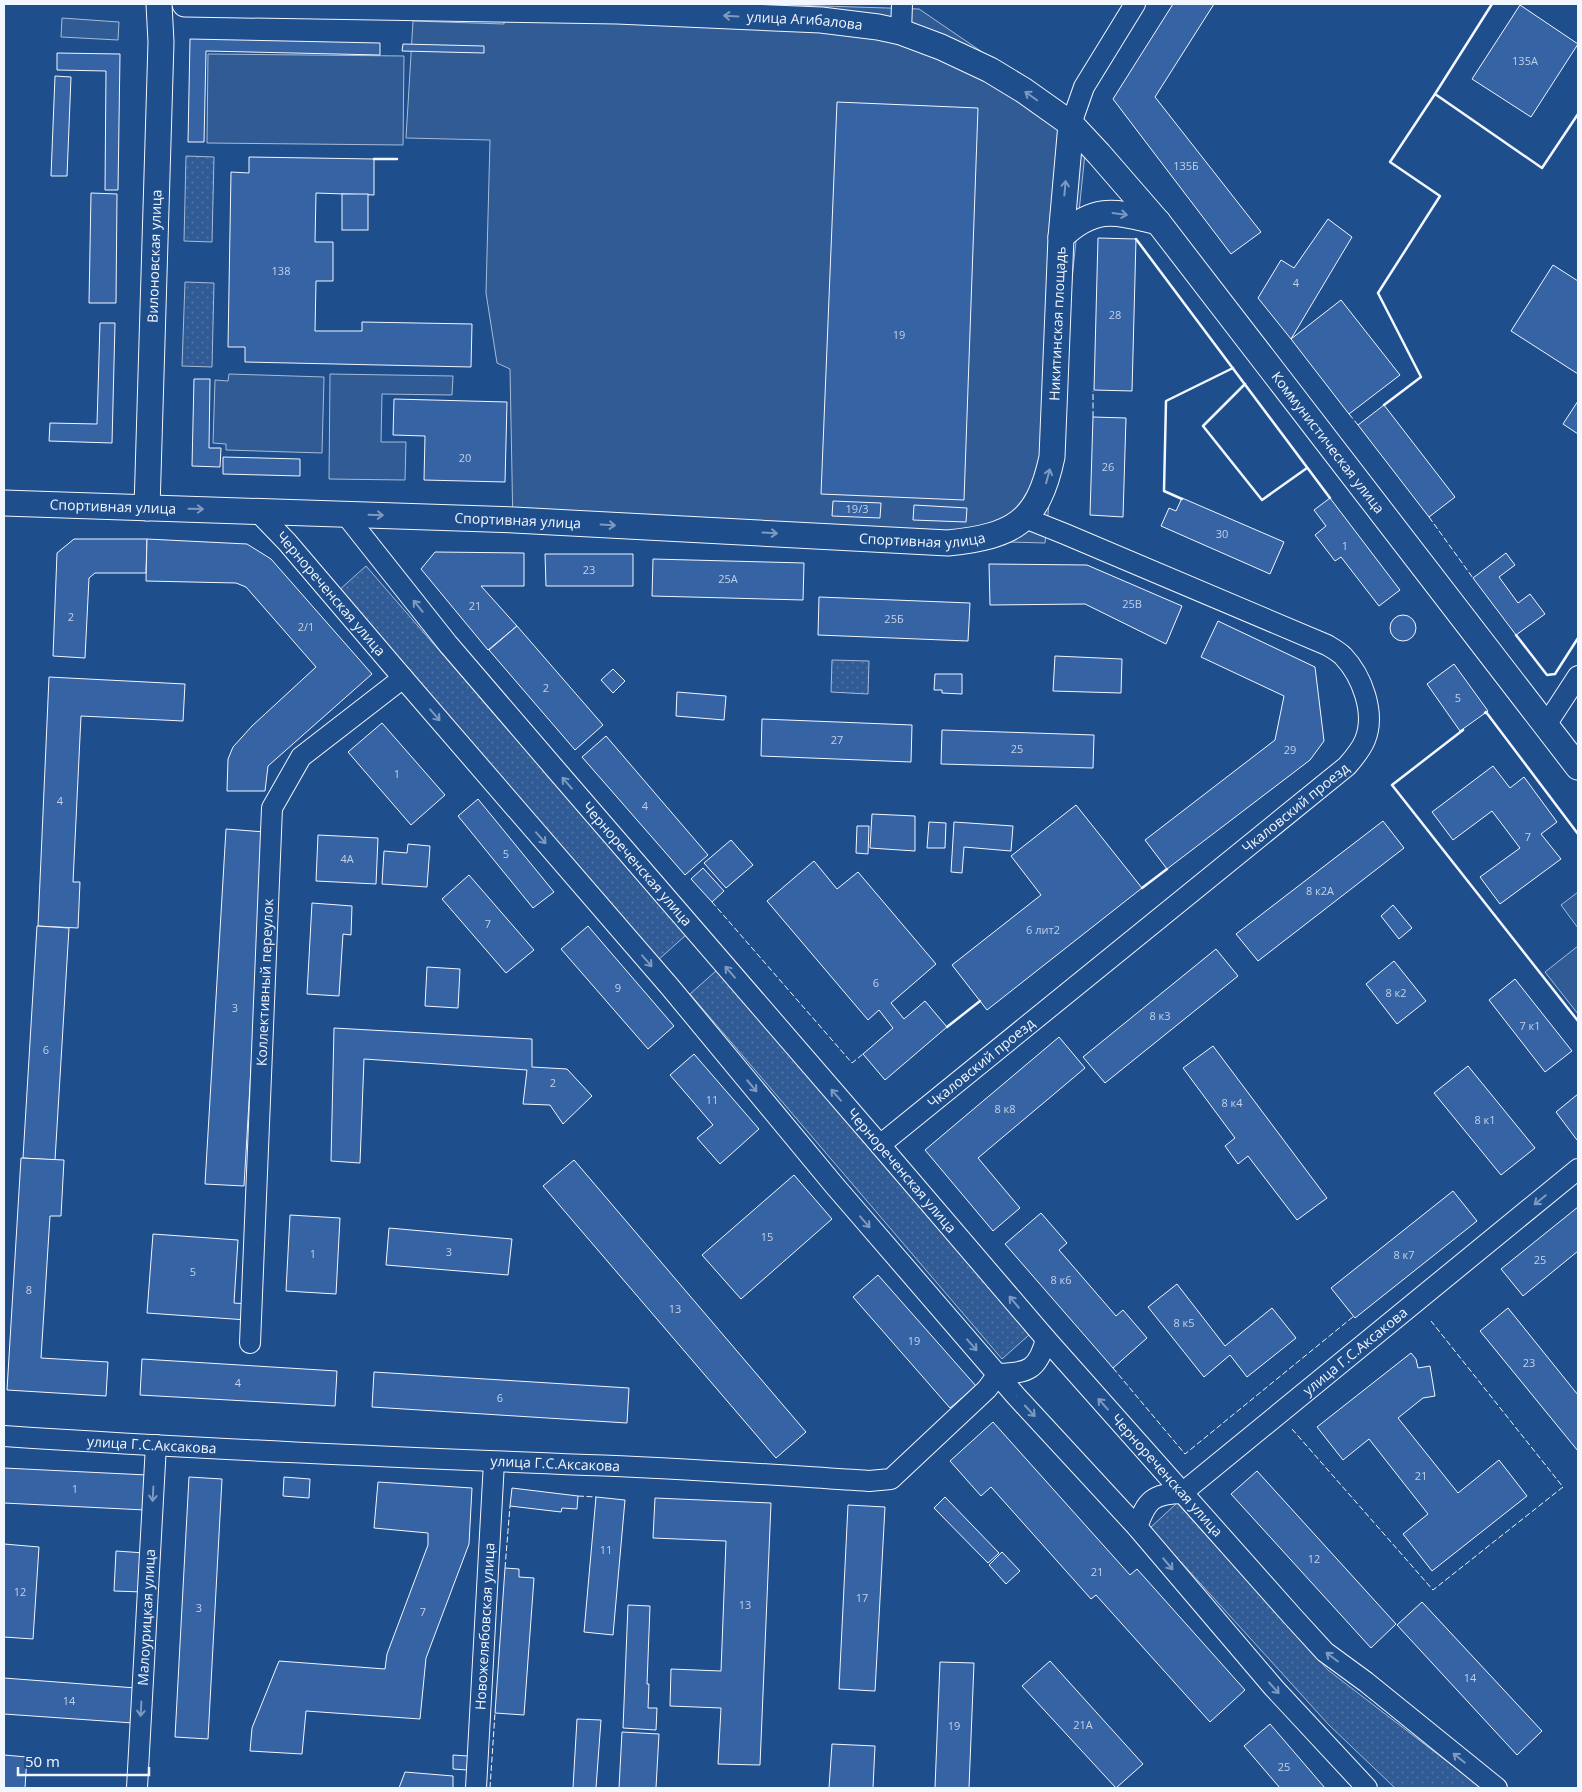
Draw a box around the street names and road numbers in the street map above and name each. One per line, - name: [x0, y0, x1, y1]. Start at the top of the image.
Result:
- street label: улица Агибалова: [746, 7, 864, 34]
- street label: Вилоновская улица: [143, 189, 166, 323]
- street label: Никитинская площадь: [1044, 246, 1070, 401]
- street label: Коммунистическая улица: [1268, 367, 1389, 517]
- street label: Спортивная улица: [49, 495, 177, 518]
- street label: Спортивная улица: [454, 508, 581, 533]
- street label: Чернореченская улица: [273, 527, 390, 660]
- street label: Спортивная улица: [858, 527, 987, 552]
- street label: Чкаловский проезд: [1237, 758, 1353, 857]
- street label: Чернореченская улица: [579, 797, 697, 930]
- street label: Коллективный переулок: [251, 897, 277, 1066]
- street label: Чкаловский проезд: [923, 1013, 1038, 1112]
- street label: Чернореченская улица: [843, 1104, 961, 1237]
- street label: улица Г.С.Аксакова: [1299, 1303, 1411, 1399]
- street label: Чернореченская улица: [1108, 1409, 1227, 1541]
- street label: улица Г.С.Аксакова: [86, 1431, 217, 1457]
- street label: улица Г.С.Аксакова: [490, 1451, 620, 1475]
- street label: Новожелябовская улица: [470, 1542, 499, 1710]
- street label: Малоурицкая улица: [133, 1548, 159, 1686]

